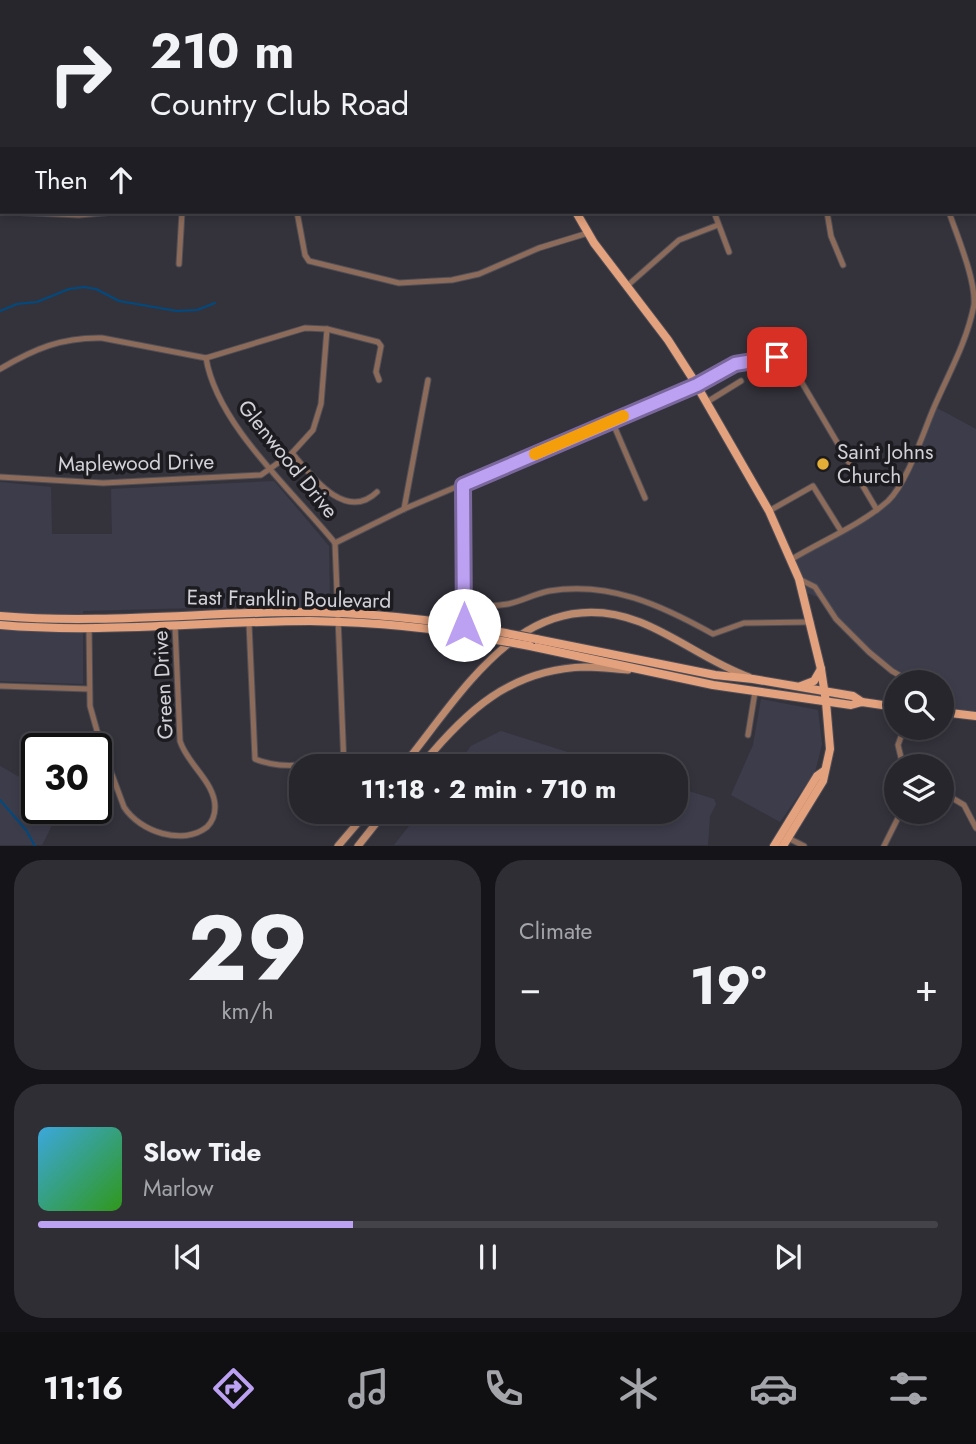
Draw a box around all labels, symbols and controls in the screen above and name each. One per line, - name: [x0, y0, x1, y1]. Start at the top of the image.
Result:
- text: 210 m: [150, 16, 294, 86]
- icon: right: [35, 28, 126, 119]
- text: Country Club Road: [150, 81, 409, 127]
- text: Then: [35, 161, 88, 199]
- icon: ahead: [102, 161, 140, 199]
- pin: [747, 327, 807, 387]
- icon: arrive: [758, 338, 796, 376]
- street label: Glenwood Drive: [231, 393, 345, 525]
- place label: Saint Johns Church: [837, 437, 933, 491]
- street label: Maplewood Drive: [58, 447, 215, 479]
- marker: Saint Johns Church: [815, 456, 831, 472]
- street label: East Franklin Boulevard: [186, 582, 392, 616]
- position arrow: [427, 588, 501, 662]
- street label: Green Drive: [145, 630, 181, 740]
- map controls: [884, 670, 954, 824]
- button: search: [884, 670, 954, 740]
- speed limit sign: 30: [21, 733, 112, 824]
- button: layers: [884, 754, 954, 824]
- text: 11:18 · 2 min · 710 m: [361, 770, 616, 808]
- text: 29: [187, 883, 308, 1014]
- text: Climate: [519, 914, 592, 948]
- text: 19°: [690, 948, 766, 1024]
- text: −: [519, 960, 541, 1015]
- text: +: [915, 960, 938, 1015]
- text: km/h: [222, 994, 273, 1028]
- text: Slow Tide: [143, 1133, 262, 1171]
- text: Marlow: [143, 1171, 214, 1205]
- icon: previous: [169, 1238, 207, 1276]
- icon: pause: [469, 1238, 507, 1276]
- icon: next: [769, 1238, 807, 1276]
- icon: directions: [209, 1364, 258, 1413]
- icon: music: [344, 1364, 393, 1413]
- icon: phone: [479, 1364, 528, 1413]
- icon: climate: [614, 1364, 663, 1413]
- icon: car: [749, 1364, 798, 1413]
- icon: filters: [884, 1364, 933, 1413]
- text: 11:16: [43, 1365, 124, 1411]

